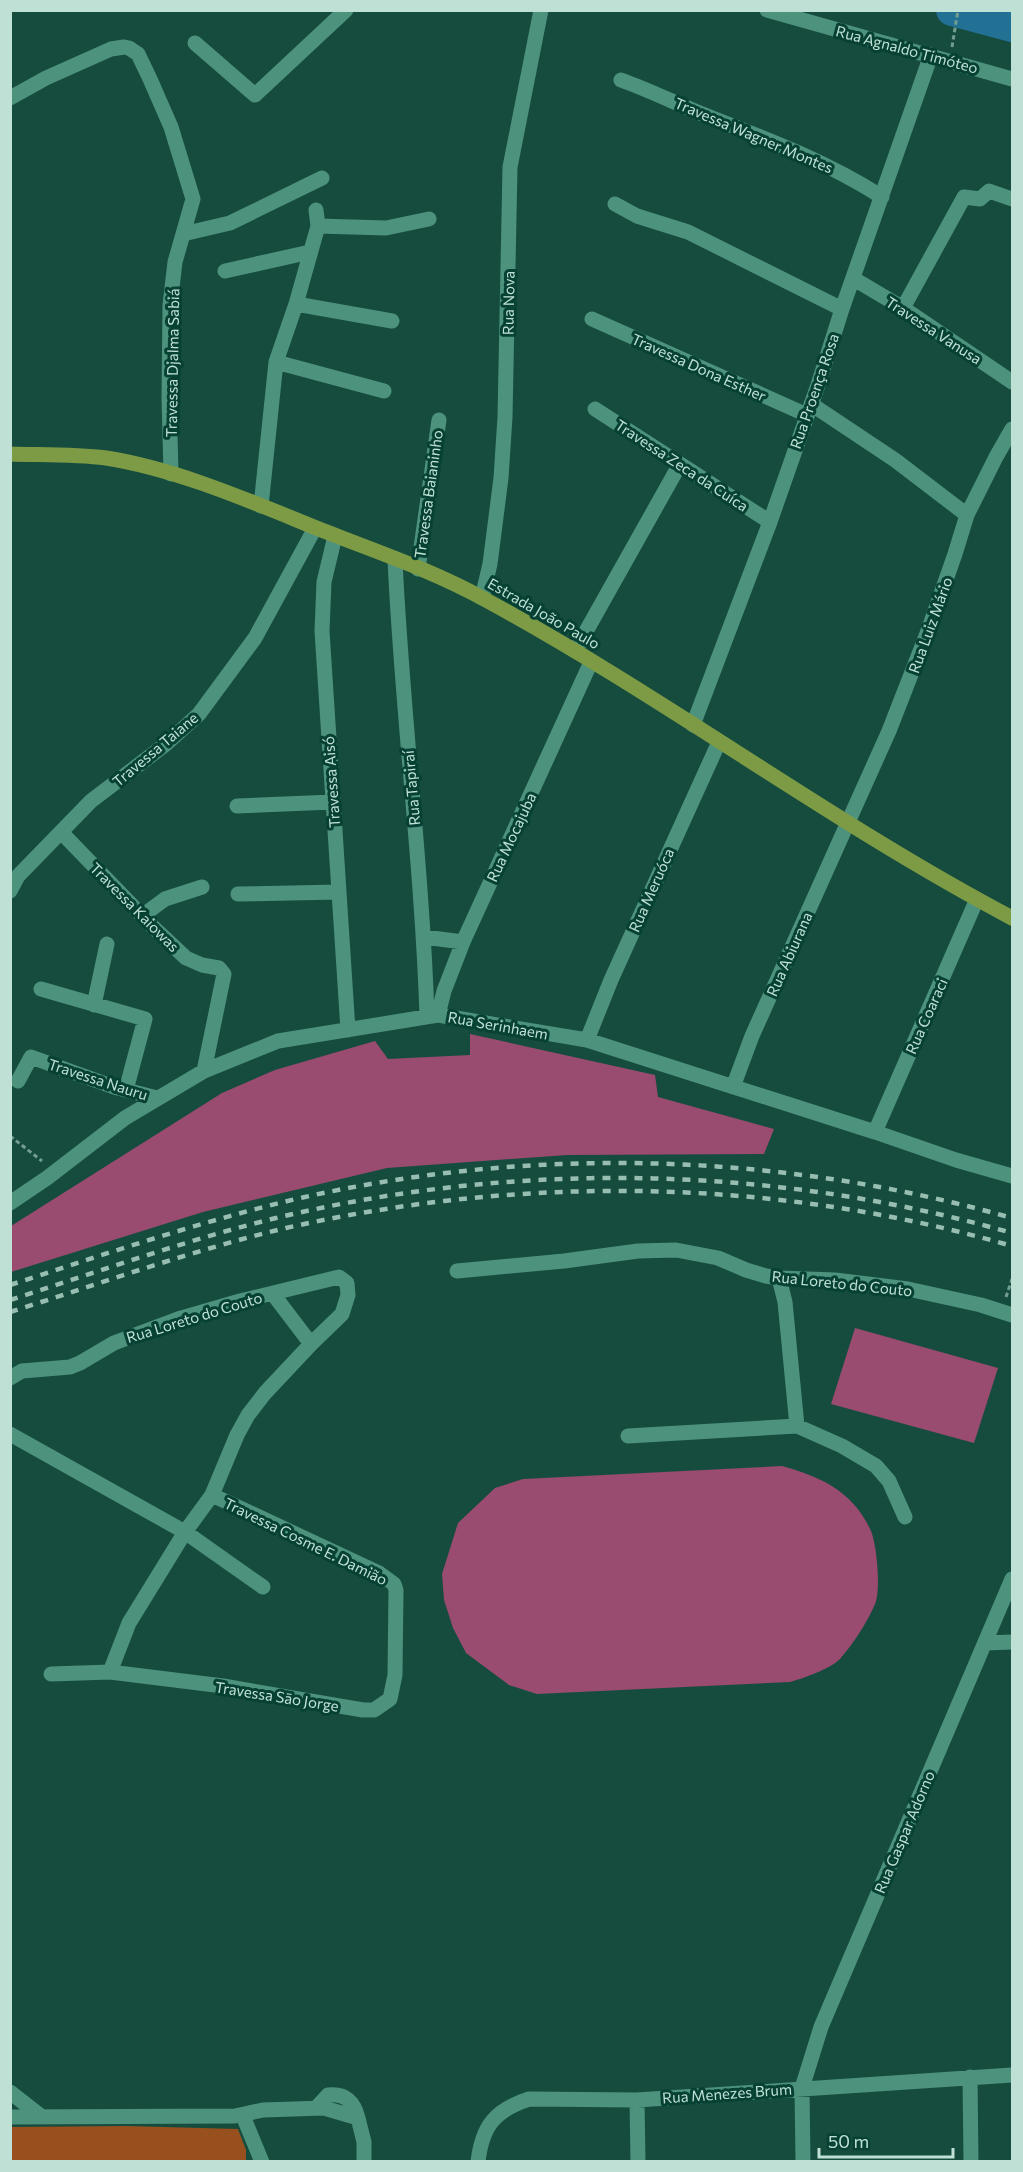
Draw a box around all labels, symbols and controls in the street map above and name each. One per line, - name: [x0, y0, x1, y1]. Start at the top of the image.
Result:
- street label: Rua Agnaldo Timóteo: [834, 21, 980, 77]
- street label: Travessa Wagner Montes: [672, 93, 836, 177]
- street label: Rua Nova: [498, 271, 518, 335]
- street label: Travessa Djalma Sabiá: [162, 288, 182, 438]
- street label: Travessa Vanusa: [883, 292, 985, 368]
- street label: Travessa Dona Esther: [629, 329, 769, 405]
- street label: Rua Proença Rosa: [786, 331, 842, 451]
- street label: Travessa Zeca da Cuíca: [612, 415, 752, 515]
- street label: Travessa Baianinho: [410, 429, 446, 559]
- street label: Estrada João Paulo: [485, 574, 603, 652]
- street label: Rua Luiz Mário: [904, 574, 956, 676]
- street label: Travessa Taiane: [109, 708, 201, 790]
- street label: Travessa Aisó: [319, 736, 343, 828]
- street label: Rua Tapiraí: [399, 748, 423, 826]
- street label: Rua Mocajuba: [482, 789, 540, 885]
- street label: Rua Meruóca: [624, 845, 678, 935]
- street label: Travessa Kaiowas: [87, 859, 183, 955]
- street label: Rua Abiurana: [762, 909, 816, 999]
- street label: Rua Coaraci: [901, 975, 951, 1057]
- street label: Rua Serinhaem: [446, 1007, 550, 1043]
- street label: Travessa Nauru: [46, 1054, 150, 1104]
- street label: Rua Loreto do Couto: [771, 1267, 913, 1299]
- street label: Rua Loreto do Couto: [124, 1288, 264, 1346]
- street label: Travessa Cosme E. Damião: [222, 1494, 391, 1588]
- street label: Travessa Sāo Jorge: [214, 1677, 340, 1715]
- street label: Rua Gaspar Adorno: [870, 1768, 938, 1896]
- street label: Rua Menezes Brum: [662, 2079, 792, 2107]
- scale bar: [819, 2121, 952, 2159]
- text: 50 m: [828, 2130, 869, 2152]

